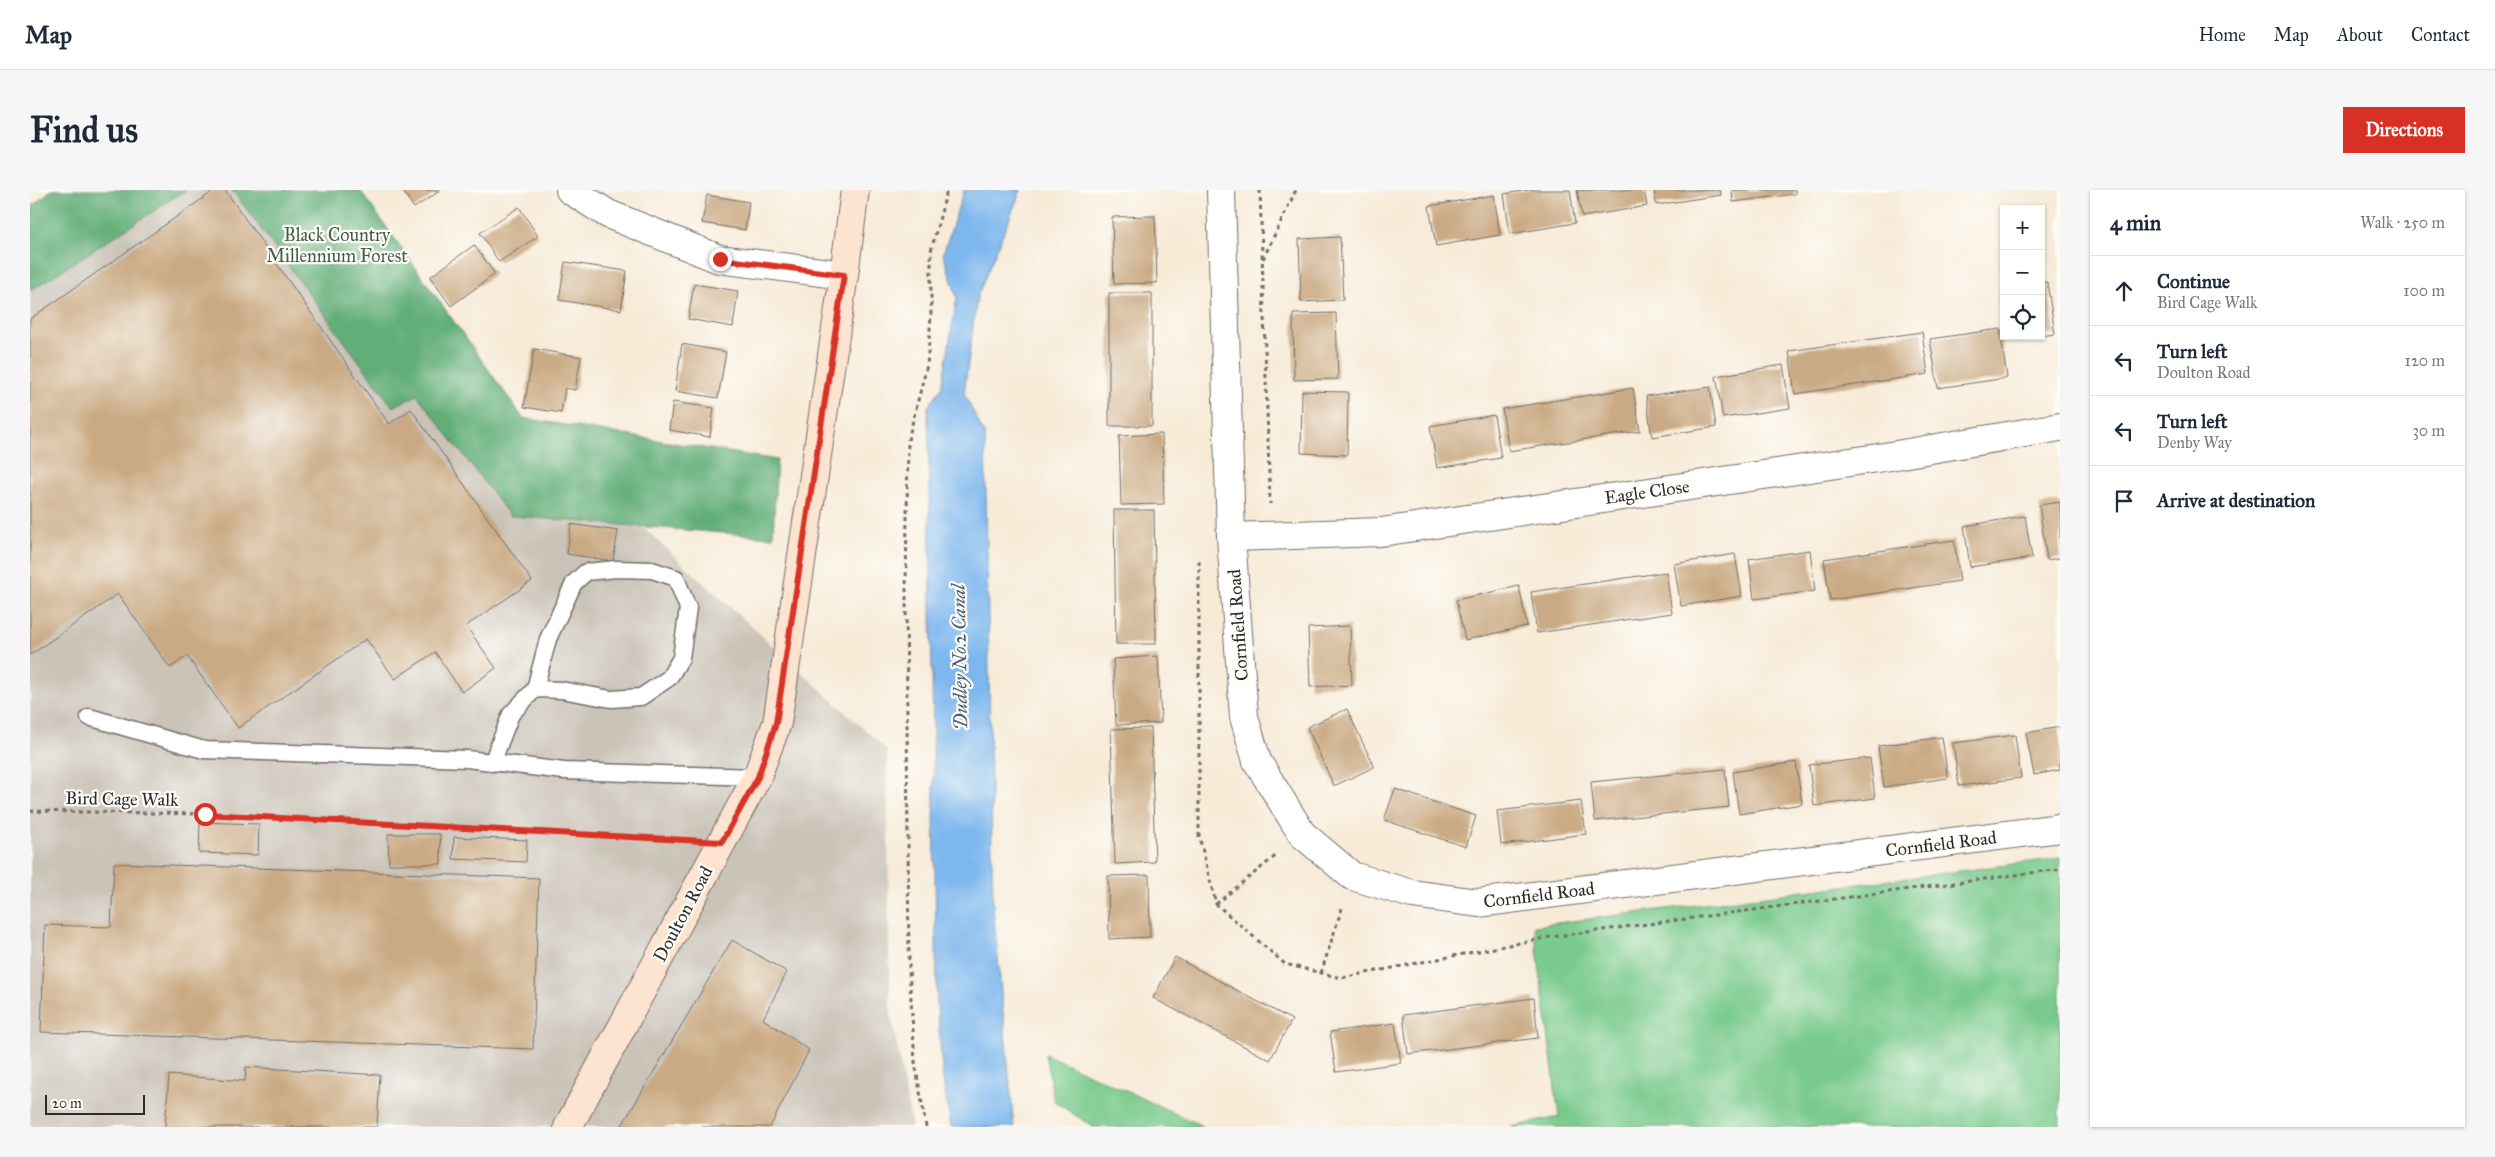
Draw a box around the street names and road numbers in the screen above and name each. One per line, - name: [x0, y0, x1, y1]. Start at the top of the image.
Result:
- street label: Eagle Close: [1603, 475, 1691, 510]
- street label: Cornfield Road: [1223, 568, 1253, 682]
- street label: Bird Cage Walk: [65, 787, 179, 812]
- street label: Cornfield Road: [1884, 826, 1998, 862]
- street label: Doulton Road: [649, 862, 717, 966]
- street label: Cornfield Road: [1482, 877, 1596, 913]

